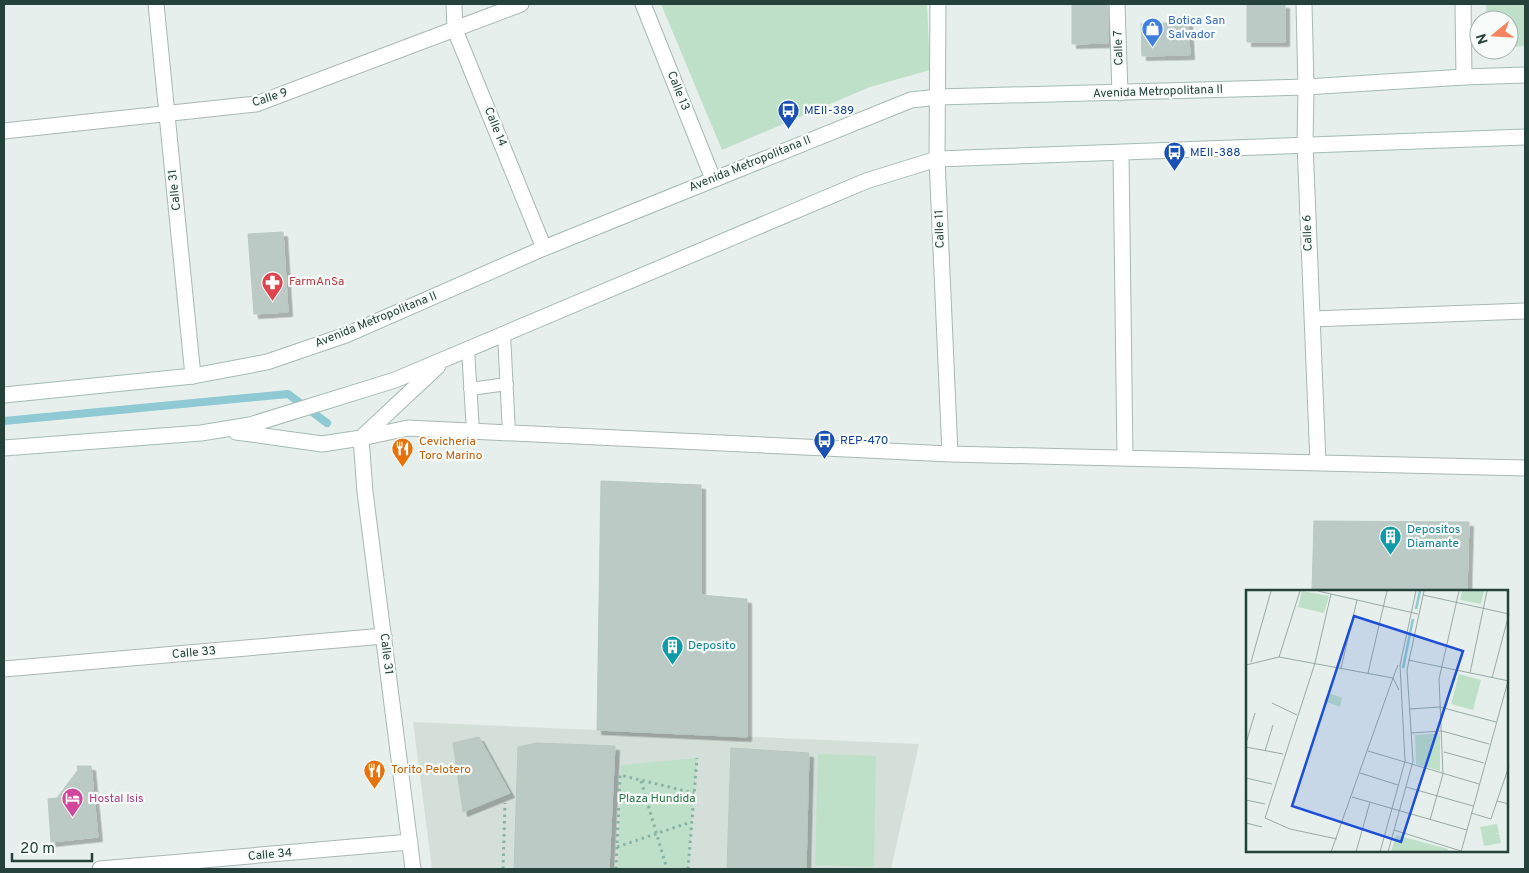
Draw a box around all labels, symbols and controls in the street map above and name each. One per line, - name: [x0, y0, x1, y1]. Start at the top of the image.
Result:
- north arrow: [1469, 10, 1519, 60]
- place label: Botica San Salvador: [1168, 13, 1225, 43]
- shop icon: Botica San Salvador: [1140, 16, 1164, 47]
- street label: Calle 7: [1110, 30, 1128, 66]
- text: N: [1473, 31, 1493, 46]
- street label: Calle 13: [663, 69, 693, 113]
- street label: Avenida Metropolitana II: [1093, 82, 1223, 102]
- street label: Calle 9: [250, 85, 290, 111]
- bus stop icon: MEII-389: [776, 99, 800, 130]
- place label: MEII-389: [804, 103, 854, 119]
- street label: Calle 14: [480, 105, 510, 149]
- street label: Avenida Metropolitana II: [687, 132, 813, 196]
- bus stop icon: MEII-388: [1162, 141, 1186, 172]
- place label: MEII-388: [1190, 145, 1241, 161]
- street label: Calle 31: [165, 169, 185, 211]
- street label: Calle 11: [931, 209, 949, 249]
- street label: Calle 6: [1299, 214, 1317, 252]
- pharmacy icon: FarmAnSa: [261, 270, 285, 301]
- place label: FarmAnSa: [289, 274, 344, 290]
- street label: Avenida Metropolitana II: [313, 288, 439, 352]
- bus stop icon: REP-470: [812, 429, 836, 460]
- place label: REP-470: [840, 433, 888, 449]
- place label: Cevicheria Toro Marino: [419, 434, 483, 464]
- restaurant icon: Cevicheria Toro Marino: [391, 437, 415, 468]
- place label: Depositos Diamante: [1407, 522, 1460, 552]
- building icon: Depositos Diamante: [1379, 525, 1403, 556]
- inset map: [1246, 590, 1509, 853]
- street label: Calle 31: [376, 633, 396, 675]
- building icon: Deposito: [660, 634, 684, 665]
- place label: Deposito: [688, 638, 736, 654]
- street label: Calle 33: [171, 643, 217, 663]
- restaurant icon: Torito Pelotero: [363, 758, 387, 789]
- place label: Torito Pelotero: [391, 762, 471, 778]
- hotel icon: Hostal Isis: [61, 787, 85, 818]
- place label: Hostal Isis: [89, 791, 144, 807]
- park label: Plaza Hundida: [618, 791, 696, 807]
- scale bar: [12, 830, 92, 862]
- text: 20 m: [20, 840, 55, 859]
- street label: Calle 34: [247, 845, 293, 865]

